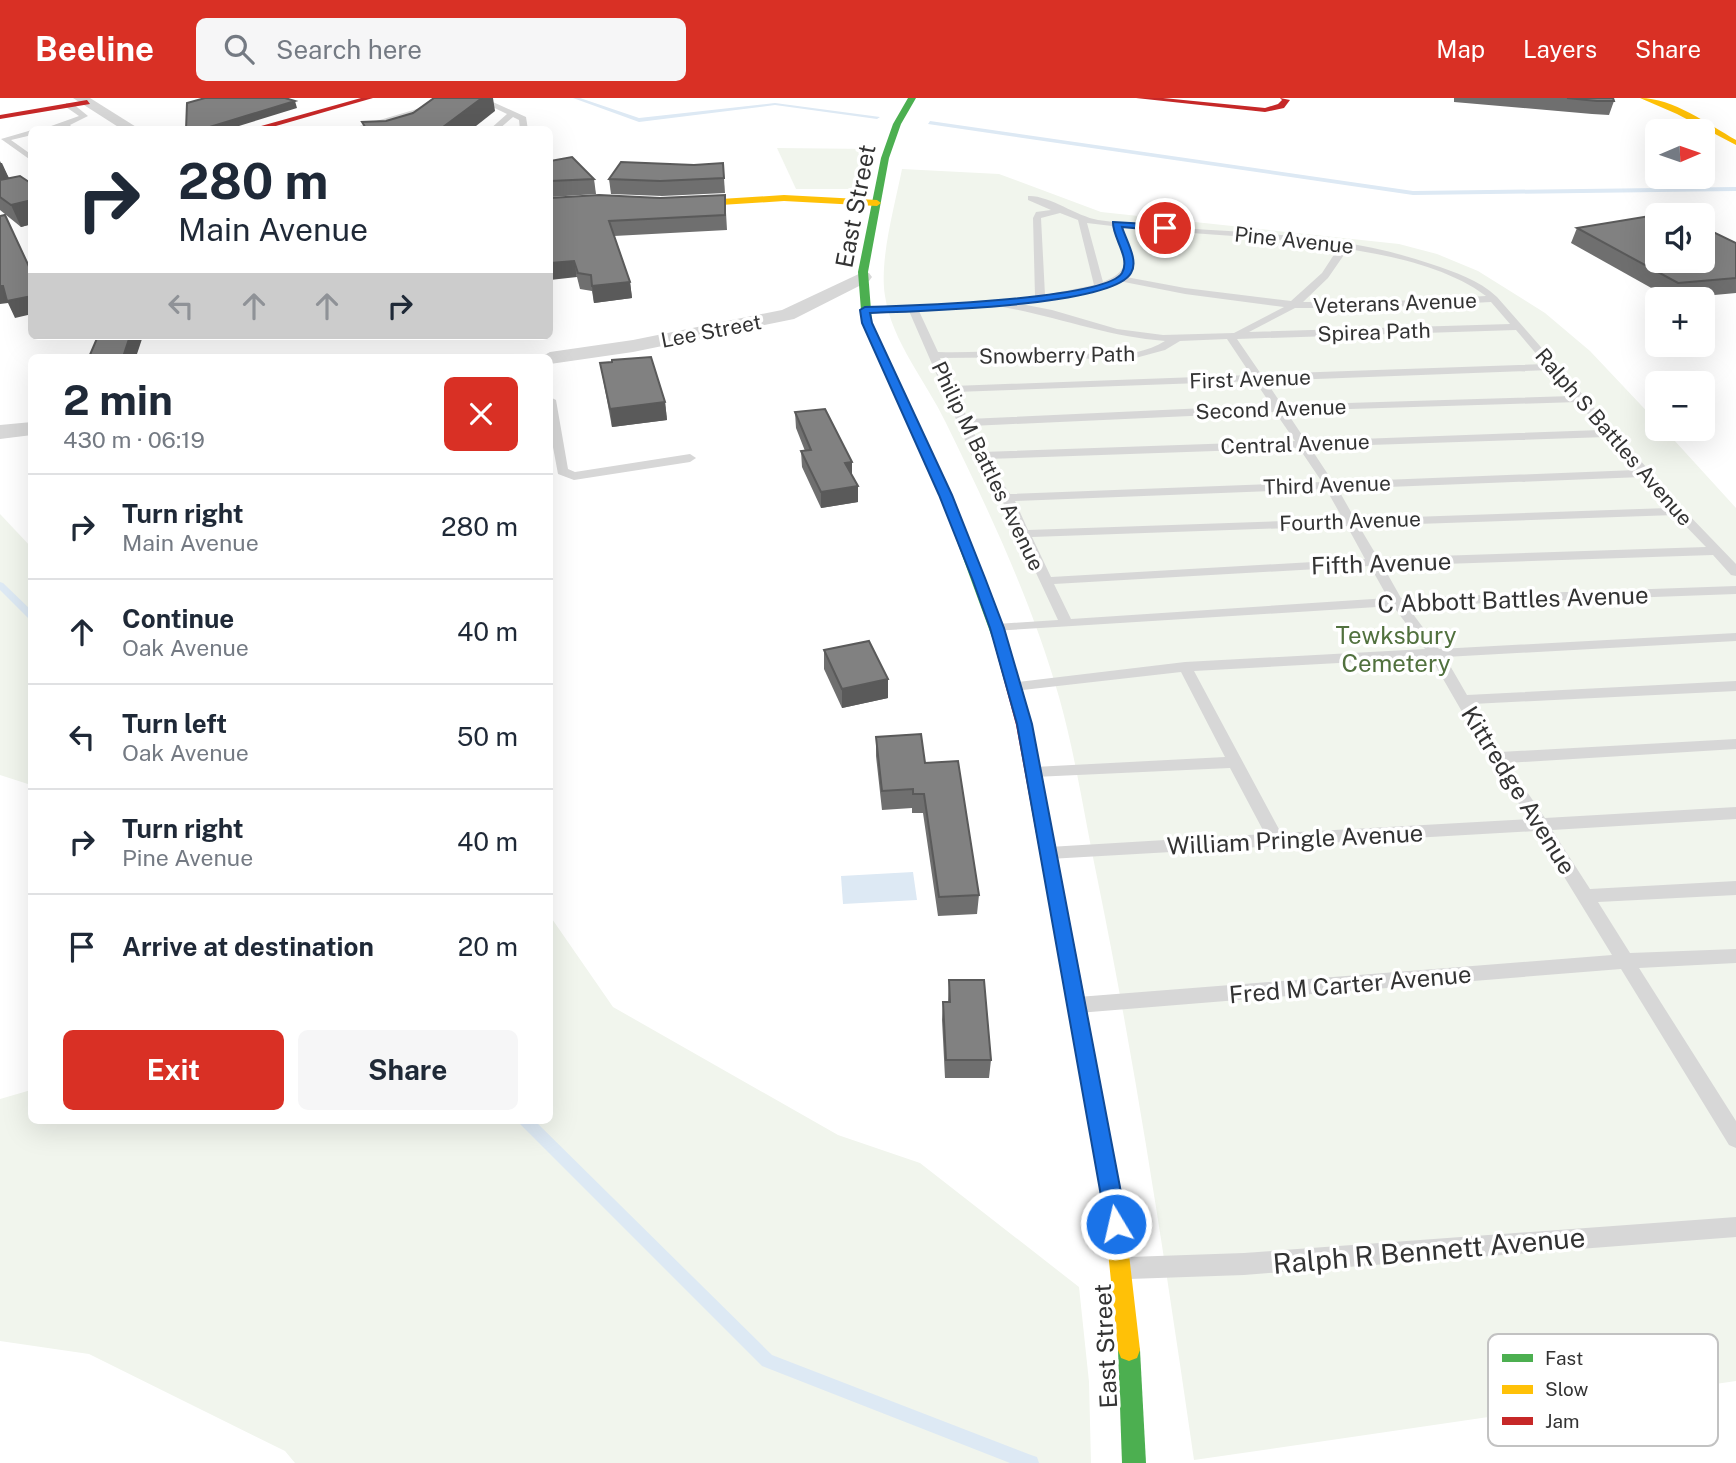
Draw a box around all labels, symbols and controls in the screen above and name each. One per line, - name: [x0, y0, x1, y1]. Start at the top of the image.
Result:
- search box: [196, 18, 686, 81]
- text: Beeline: [35, 30, 154, 68]
- icon: search: [220, 30, 258, 68]
- text: Search here: [276, 34, 422, 65]
- text: Map: [1436, 35, 1485, 63]
- text: Layers: [1523, 35, 1597, 63]
- text: Share: [1635, 35, 1701, 63]
- north arrow: [1645, 119, 1715, 189]
- map controls: [1645, 119, 1715, 441]
- street label: East Street: [829, 142, 881, 270]
- text: 280 m: [178, 152, 328, 210]
- icon: right: [63, 154, 154, 245]
- pin: [1135, 198, 1195, 258]
- button: sound: [1645, 203, 1715, 273]
- icon: arrive: [1146, 209, 1184, 247]
- text: Main Avenue: [178, 211, 368, 248]
- street label: Pine Avenue: [1233, 221, 1355, 259]
- icon: left: [162, 287, 200, 325]
- icon: ahead: [235, 287, 273, 325]
- icon: ahead: [308, 287, 346, 325]
- icon: right: [381, 287, 419, 325]
- button: +: [1645, 287, 1715, 357]
- street label: Veterans Avenue: [1313, 288, 1477, 318]
- street label: Lee Street: [659, 309, 763, 353]
- street label: Spirea Path: [1317, 318, 1431, 346]
- street label: Snowberry Path: [979, 341, 1135, 369]
- street label: Ralph S Battles Avenue: [1530, 343, 1698, 531]
- street label: Philip M Battles Avenue: [926, 357, 1050, 575]
- street label: First Avenue: [1189, 364, 1311, 394]
- button: −: [1645, 371, 1715, 441]
- text: 2 min: [63, 375, 173, 424]
- button: close: [444, 377, 518, 451]
- street label: Second Avenue: [1195, 394, 1347, 424]
- text: 430 m · 06:19: [63, 426, 205, 453]
- street label: Central Avenue: [1220, 429, 1370, 459]
- street label: Third Avenue: [1263, 470, 1391, 500]
- text: Turn right: [122, 498, 244, 529]
- street label: Fourth Avenue: [1279, 506, 1421, 536]
- icon: right: [63, 508, 101, 546]
- text: 280 m: [441, 511, 518, 542]
- text: Main Avenue: [122, 529, 259, 556]
- street label: Fifth Avenue: [1310, 547, 1452, 579]
- street label: C Abbott Battles Avenue: [1377, 580, 1649, 618]
- text: Continue: [122, 603, 234, 634]
- icon: ahead: [63, 613, 101, 651]
- text: 40 m: [457, 616, 518, 647]
- park label: Tewksbury Cemetery: [1336, 621, 1457, 677]
- text: Oak Avenue: [122, 634, 249, 661]
- street label: Kittredge Avenue: [1456, 701, 1582, 879]
- text: Turn left: [122, 708, 227, 739]
- icon: left: [63, 718, 101, 756]
- text: 50 m: [457, 721, 518, 752]
- text: Oak Avenue: [122, 739, 249, 766]
- text: Turn right: [122, 813, 244, 844]
- street label: William Pringle Avenue: [1166, 818, 1424, 860]
- icon: right: [63, 823, 101, 861]
- text: 40 m: [457, 826, 518, 857]
- text: Pine Avenue: [122, 844, 253, 871]
- icon: arrive: [63, 928, 101, 966]
- text: Arrive at destination: [122, 931, 374, 962]
- text: 20 m: [458, 931, 518, 962]
- street label: Fred M Carter Avenue: [1228, 959, 1472, 1009]
- button: Exit: [63, 1030, 284, 1110]
- button: Share: [298, 1030, 518, 1110]
- position arrow: [1079, 1187, 1153, 1261]
- street label: Ralph R Bennett Avenue: [1271, 1220, 1587, 1280]
- street label: East Street: [1088, 1283, 1122, 1409]
- legend: [1488, 1334, 1718, 1446]
- text: Fast: [1545, 1347, 1583, 1369]
- text: Slow: [1545, 1378, 1589, 1400]
- text: Jam: [1545, 1410, 1579, 1432]

